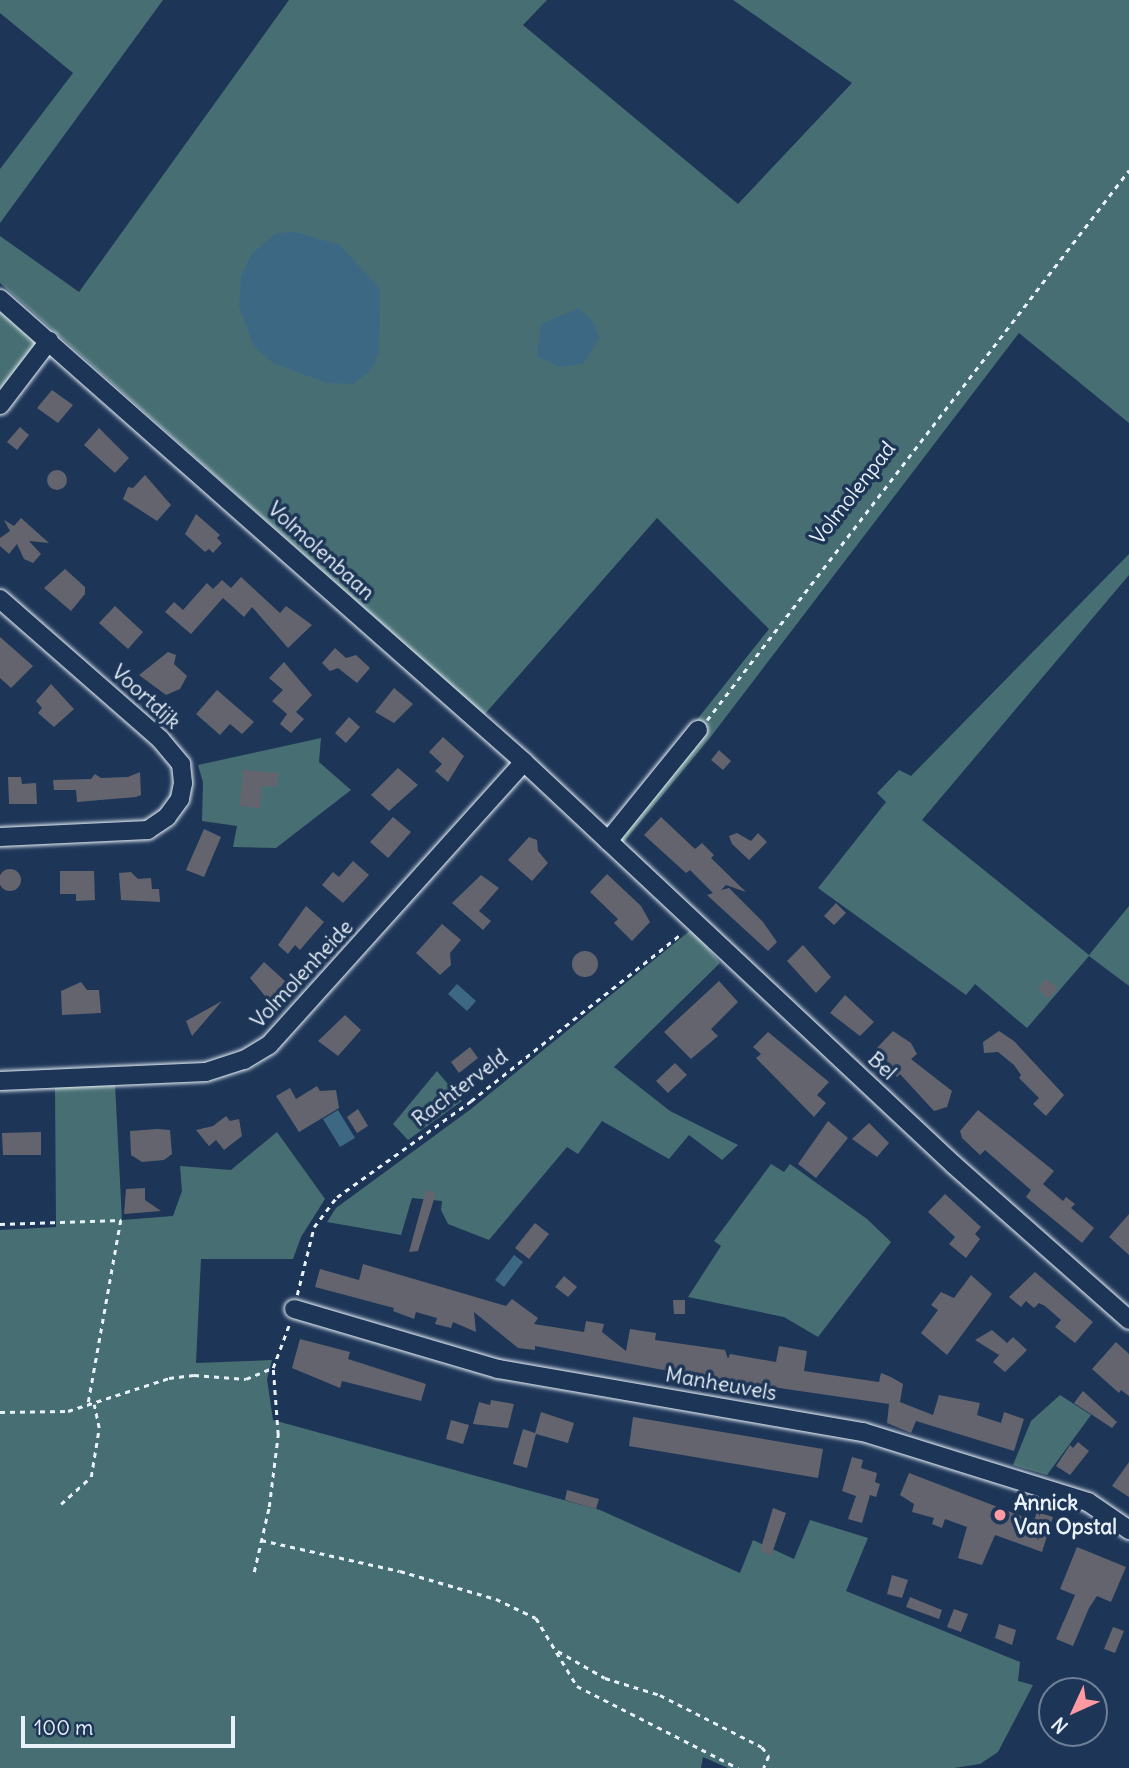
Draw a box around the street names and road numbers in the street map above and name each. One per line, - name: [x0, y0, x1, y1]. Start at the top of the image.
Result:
- street label: Volmolenpad: [805, 437, 901, 549]
- street label: Volmolenbaan: [262, 497, 380, 605]
- street label: Voortdijk: [106, 660, 186, 734]
- street label: Volmolenheide: [245, 915, 359, 1033]
- street label: Rachterveld: [407, 1044, 513, 1132]
- street label: Bel: [863, 1047, 901, 1085]
- street label: Manheuvels: [663, 1362, 779, 1406]

